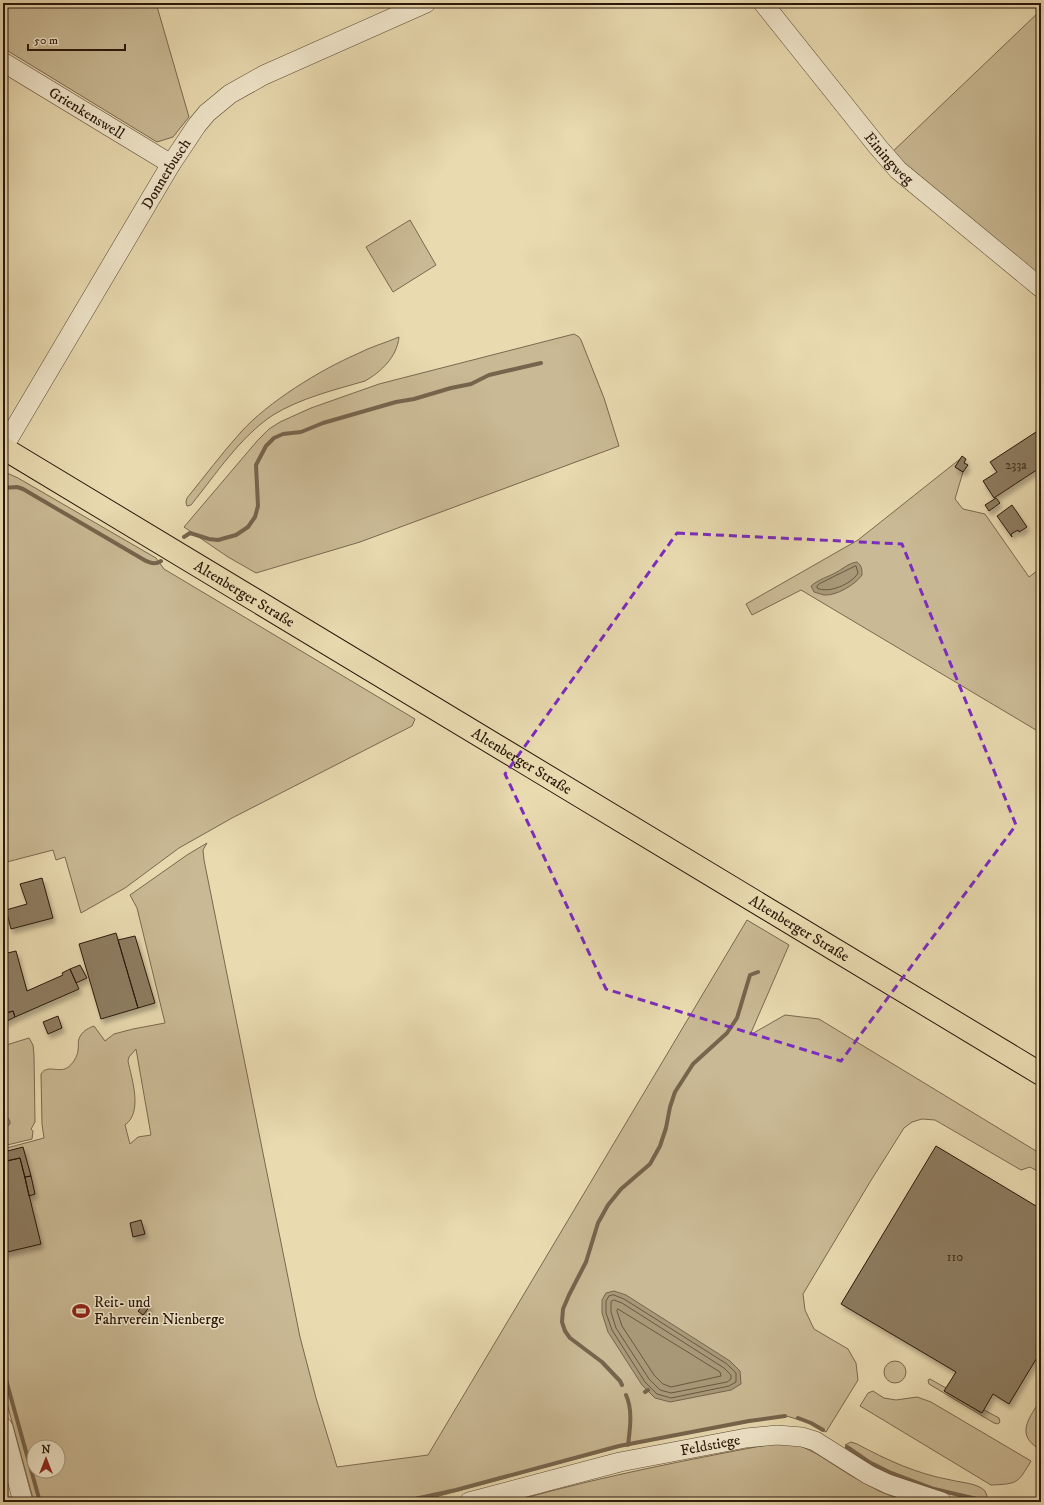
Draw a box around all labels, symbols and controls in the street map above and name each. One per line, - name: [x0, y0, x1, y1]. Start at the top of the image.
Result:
- scale bar: [28, 26, 125, 52]
- text: 50 m: [34, 33, 58, 48]
- street label: Grienkenswell: [45, 83, 128, 144]
- street label: Einingweg: [860, 128, 918, 189]
- street label: Donnerbusch: [137, 135, 195, 213]
- house number: 233a: [1005, 457, 1027, 473]
- street label: Altenberger Straße: [190, 556, 298, 632]
- street label: Altenberger Straße: [468, 724, 575, 799]
- street label: Altenberger Straße: [745, 891, 853, 966]
- house number: 110: [947, 1249, 963, 1265]
- place label: Reit- und Fahrverein Nienberge: [94, 1293, 224, 1329]
- sports icon: Reit- und Fahrverein Nienberge: [71, 1301, 91, 1321]
- street label: Feldstiege: [679, 1430, 742, 1460]
- north arrow: [26, 1439, 66, 1479]
- text: N: [41, 1443, 51, 1457]

